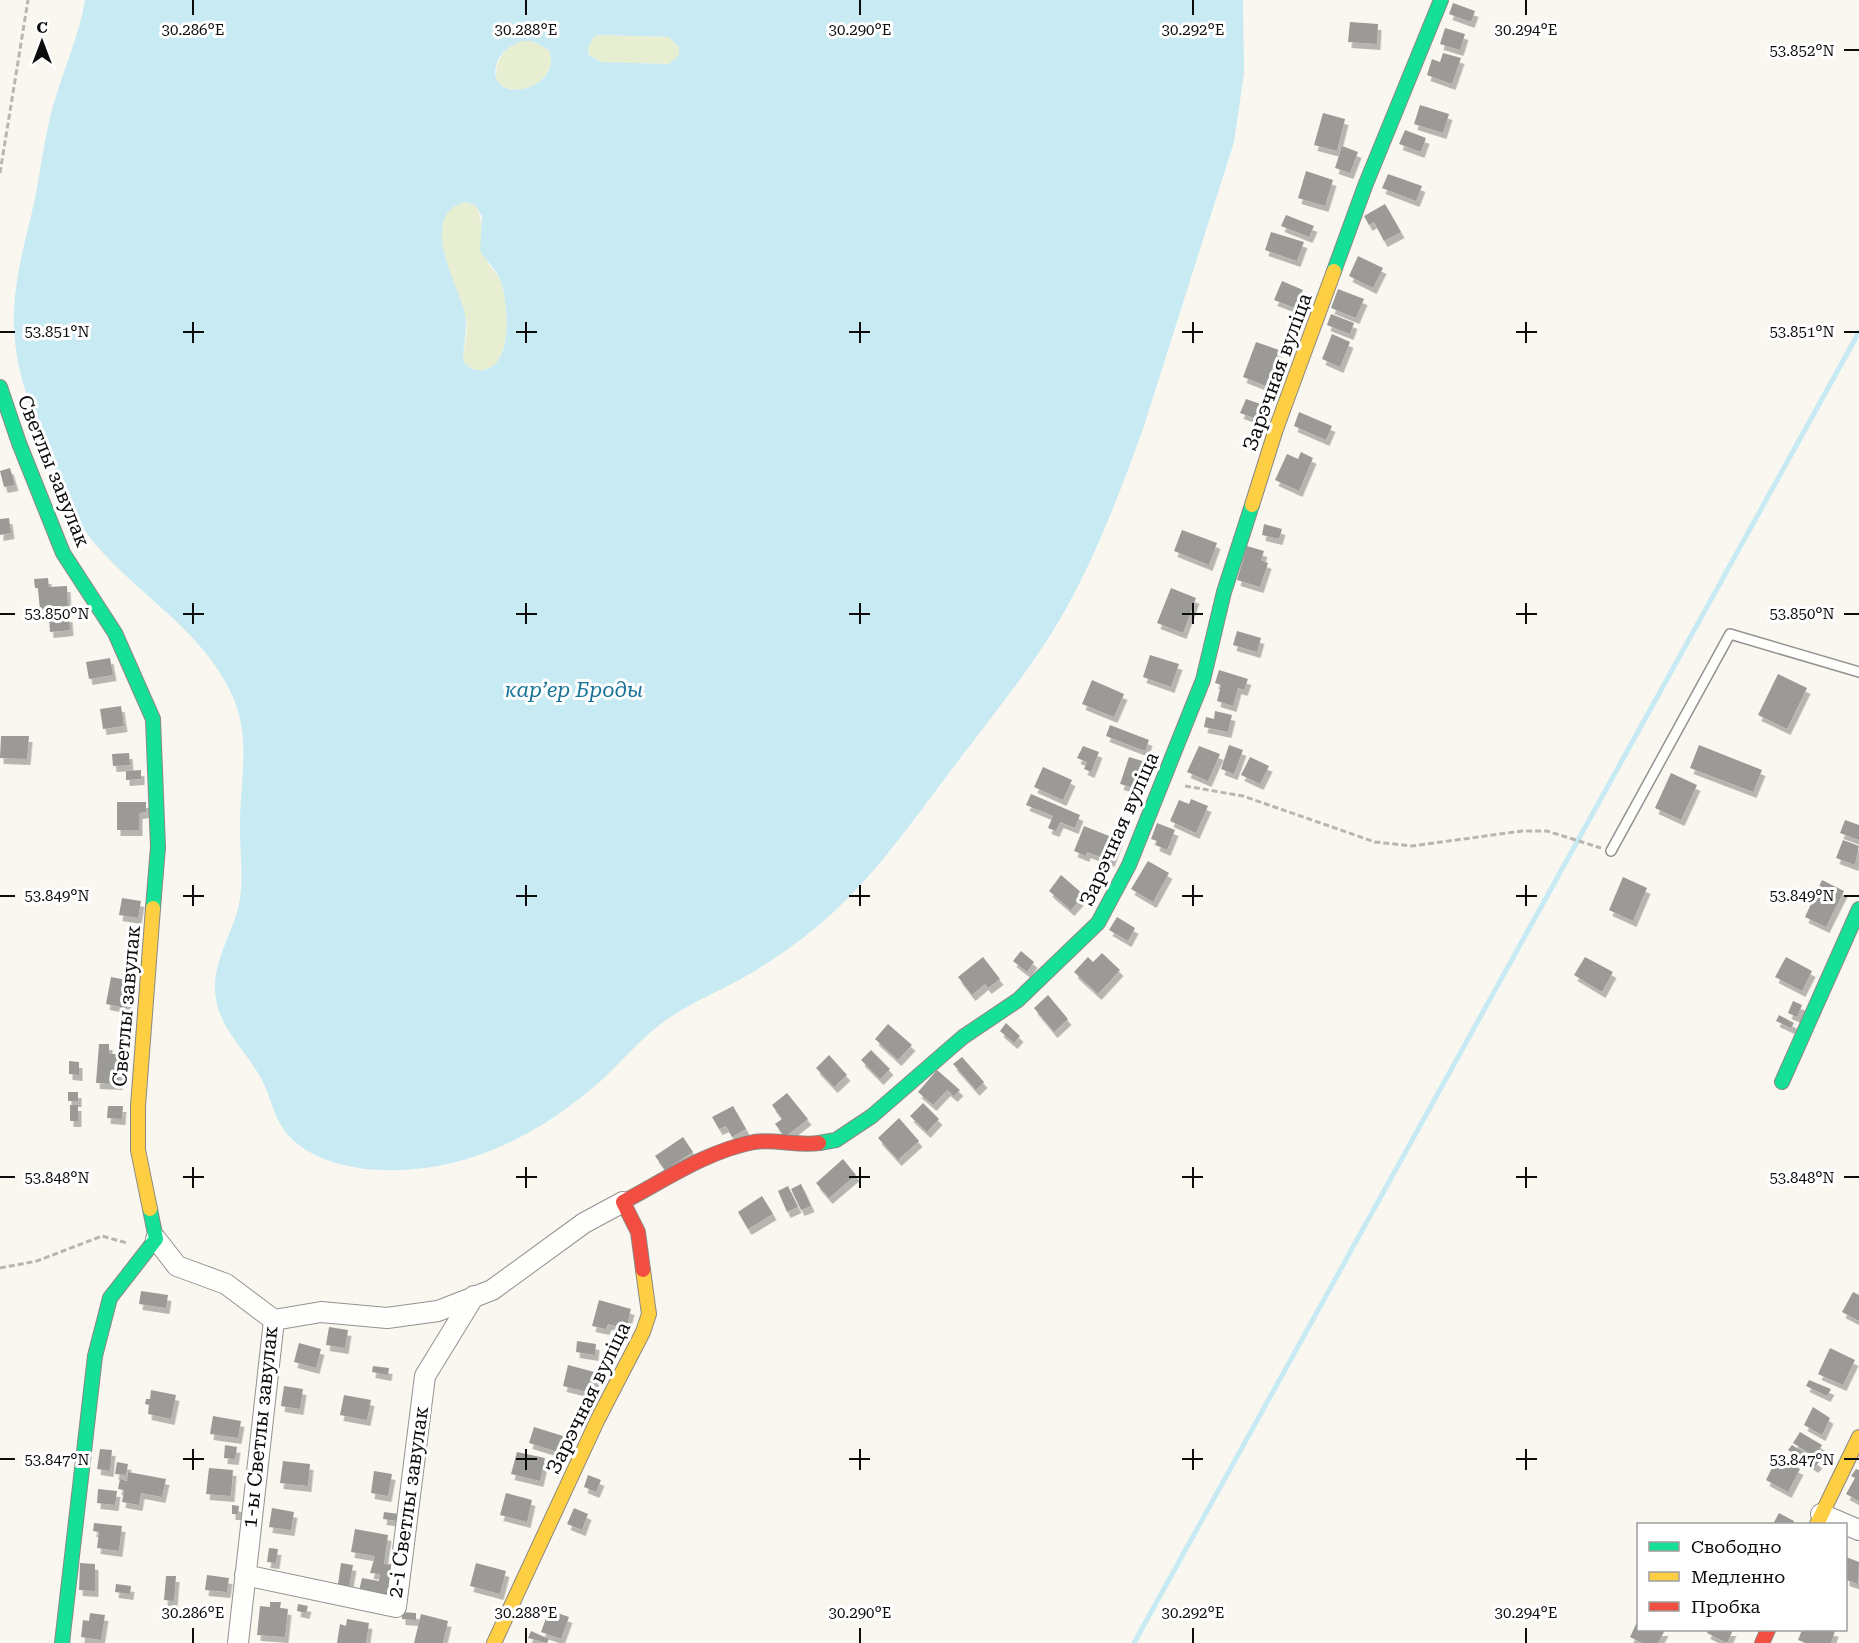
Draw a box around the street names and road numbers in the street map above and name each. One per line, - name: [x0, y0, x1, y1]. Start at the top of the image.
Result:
- street label: Зарэчная вуліца: [1237, 290, 1317, 454]
- street label: Светлы завулак: [13, 391, 96, 551]
- street label: Зарэчная вуліца: [1074, 748, 1164, 910]
- street label: Светлы завулак: [107, 924, 145, 1088]
- street label: Зарэчная вуліца: [541, 1318, 635, 1478]
- street label: 1-ы Светлы завулак: [237, 1324, 283, 1529]
- street label: 2-і Светлы завулак: [383, 1404, 433, 1599]

